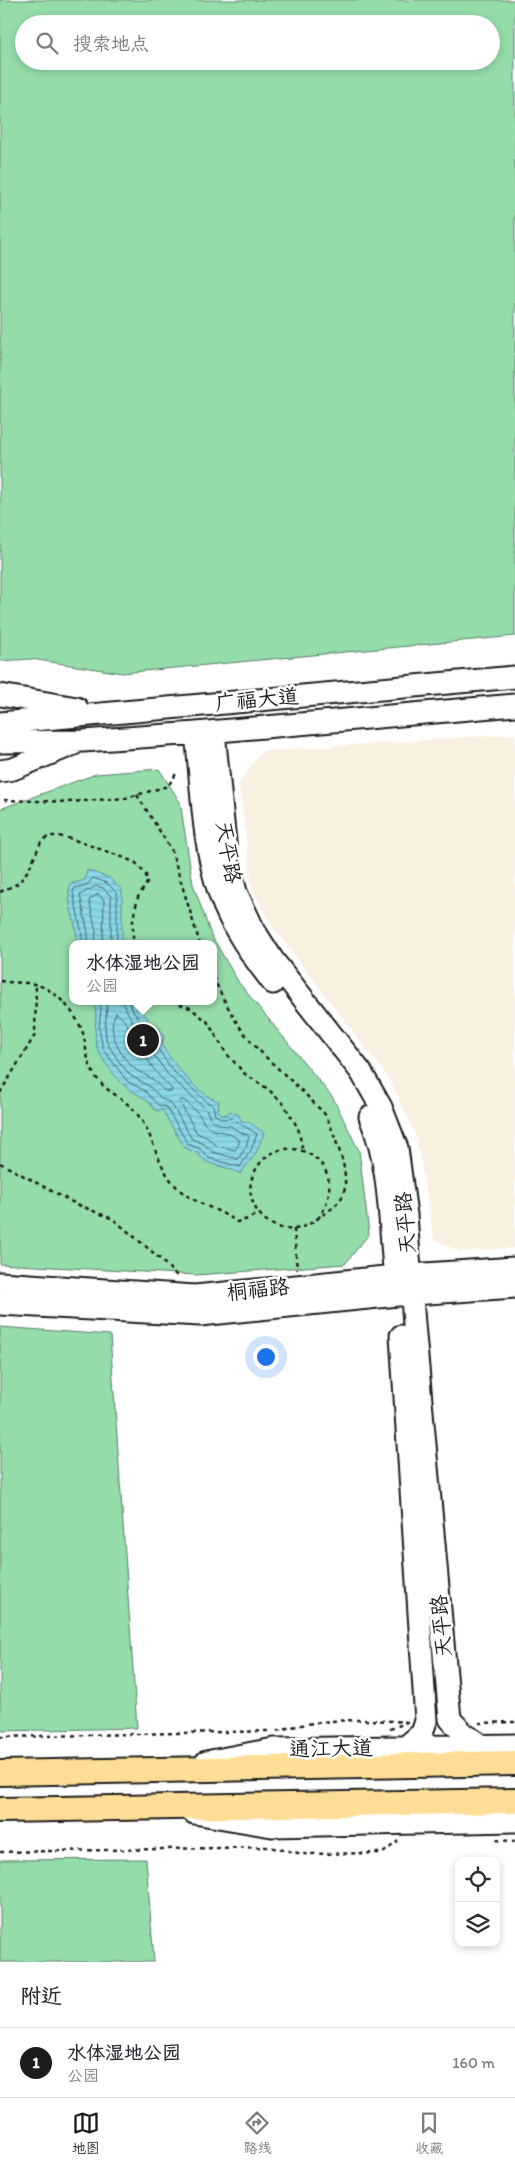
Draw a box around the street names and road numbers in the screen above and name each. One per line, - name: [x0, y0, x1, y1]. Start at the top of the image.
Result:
- street label: 广福大道: [214, 683, 300, 715]
- street label: 天平路: [211, 819, 247, 885]
- street label: 天平路: [390, 1191, 420, 1255]
- street label: 桐福路: [225, 1273, 291, 1305]
- street label: 天平路: [426, 1594, 456, 1658]
- street label: 通江大道: [289, 1735, 373, 1761]

